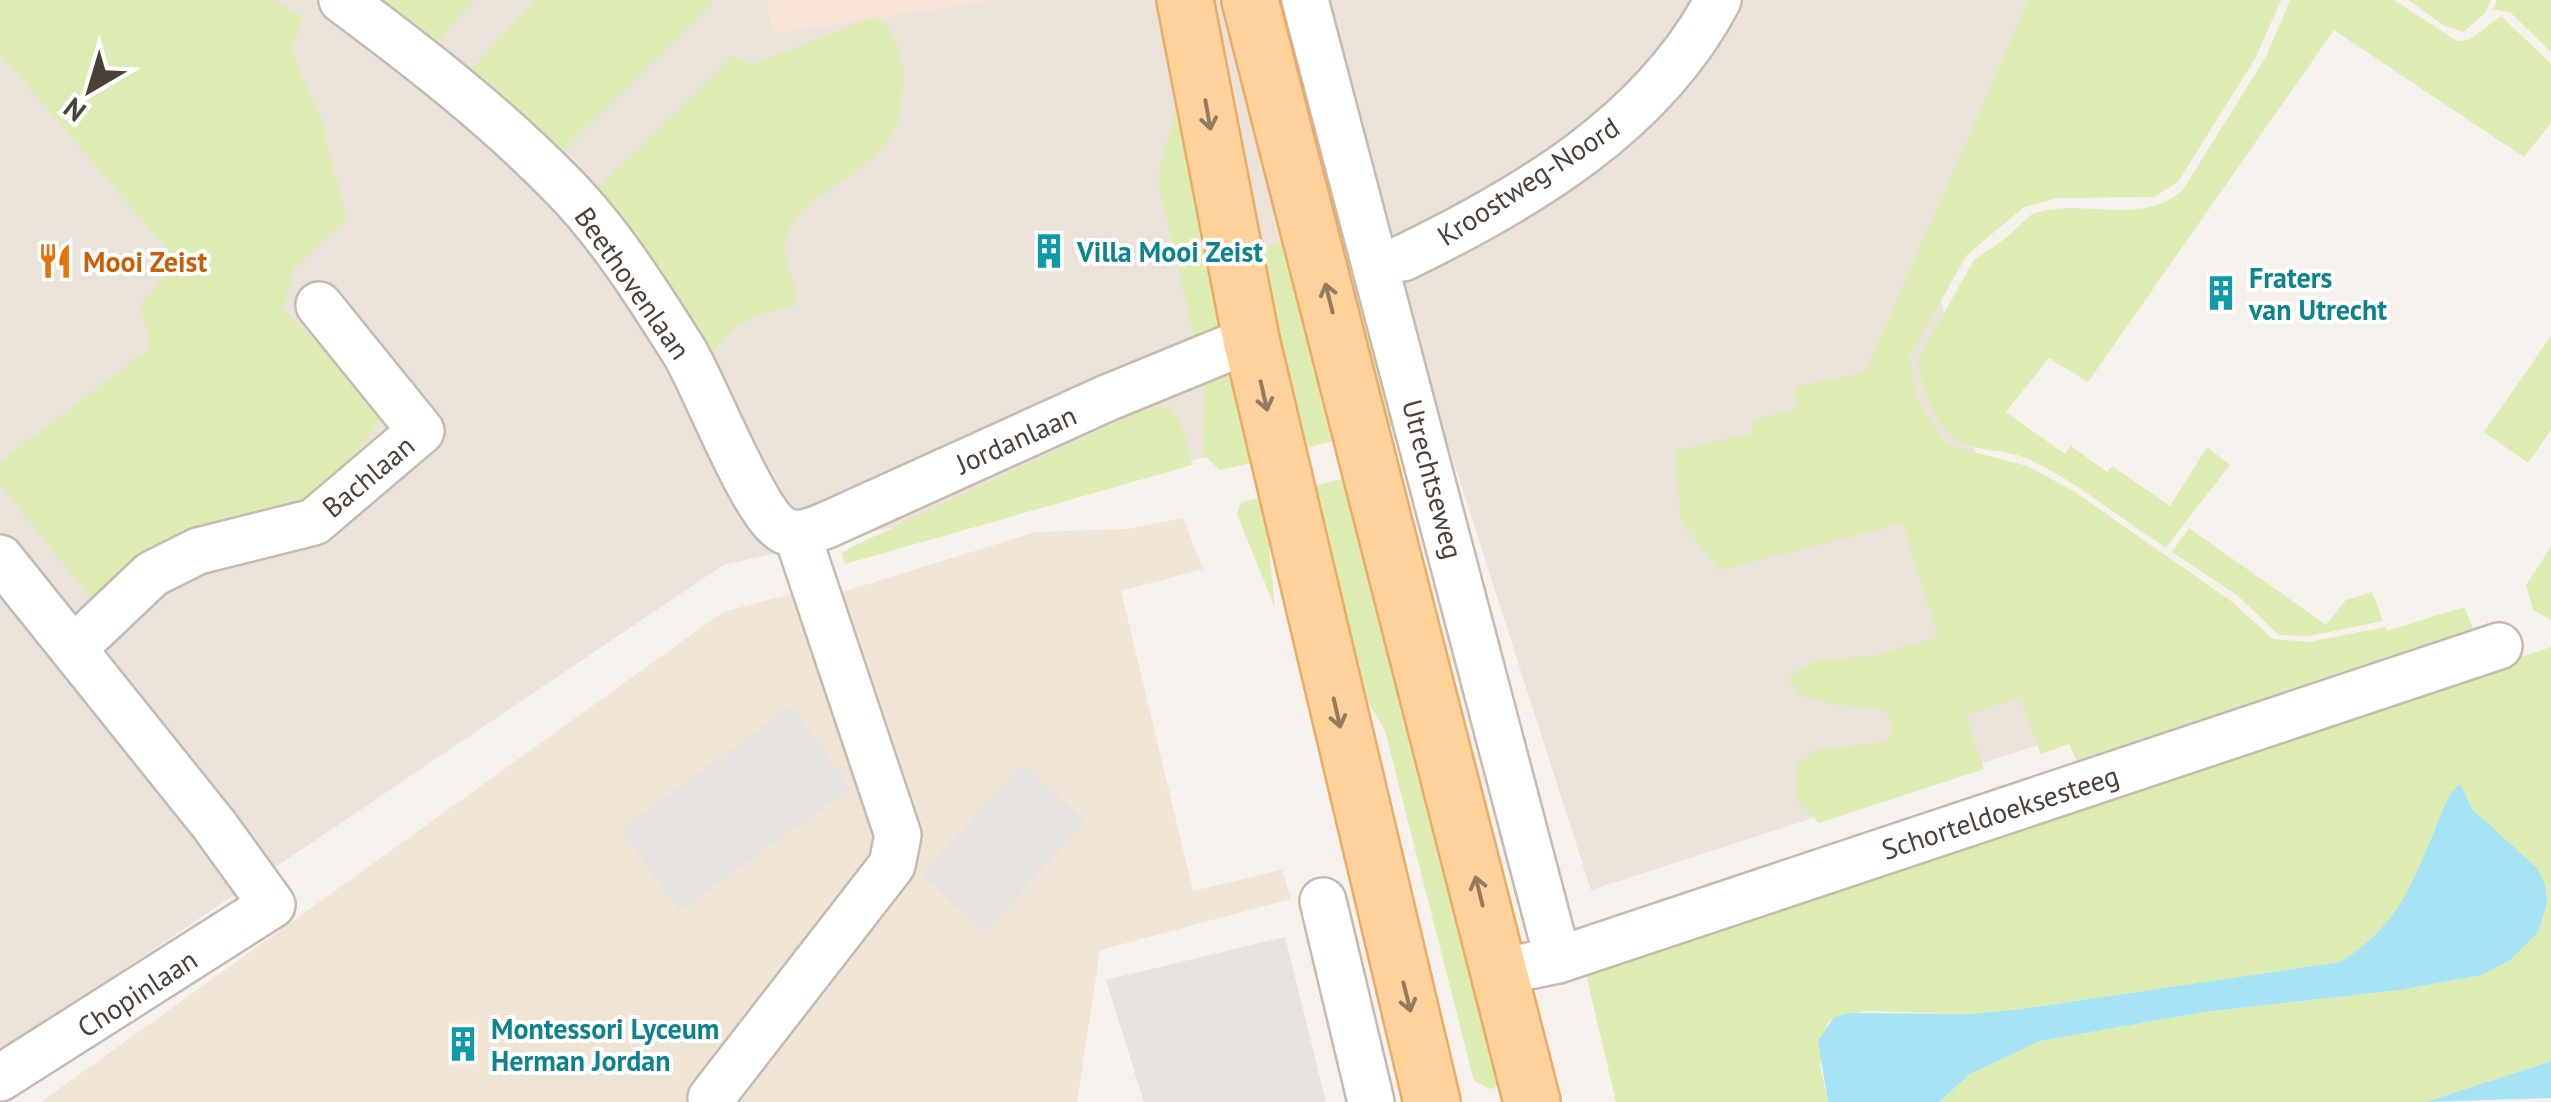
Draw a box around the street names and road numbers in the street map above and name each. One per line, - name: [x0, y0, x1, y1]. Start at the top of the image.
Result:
- street label: Kroostweg-Noord: [1430, 108, 1626, 254]
- street label: Beethovenlaan: [567, 199, 699, 367]
- street label: Utrechtseweg: [1394, 395, 1472, 563]
- street label: Jordanlaan: [949, 396, 1082, 482]
- street label: Bachlaan: [314, 427, 422, 525]
- street label: Schorteldoeksesteeg: [1877, 756, 2123, 868]
- street label: Chopinlaan: [70, 941, 204, 1045]

